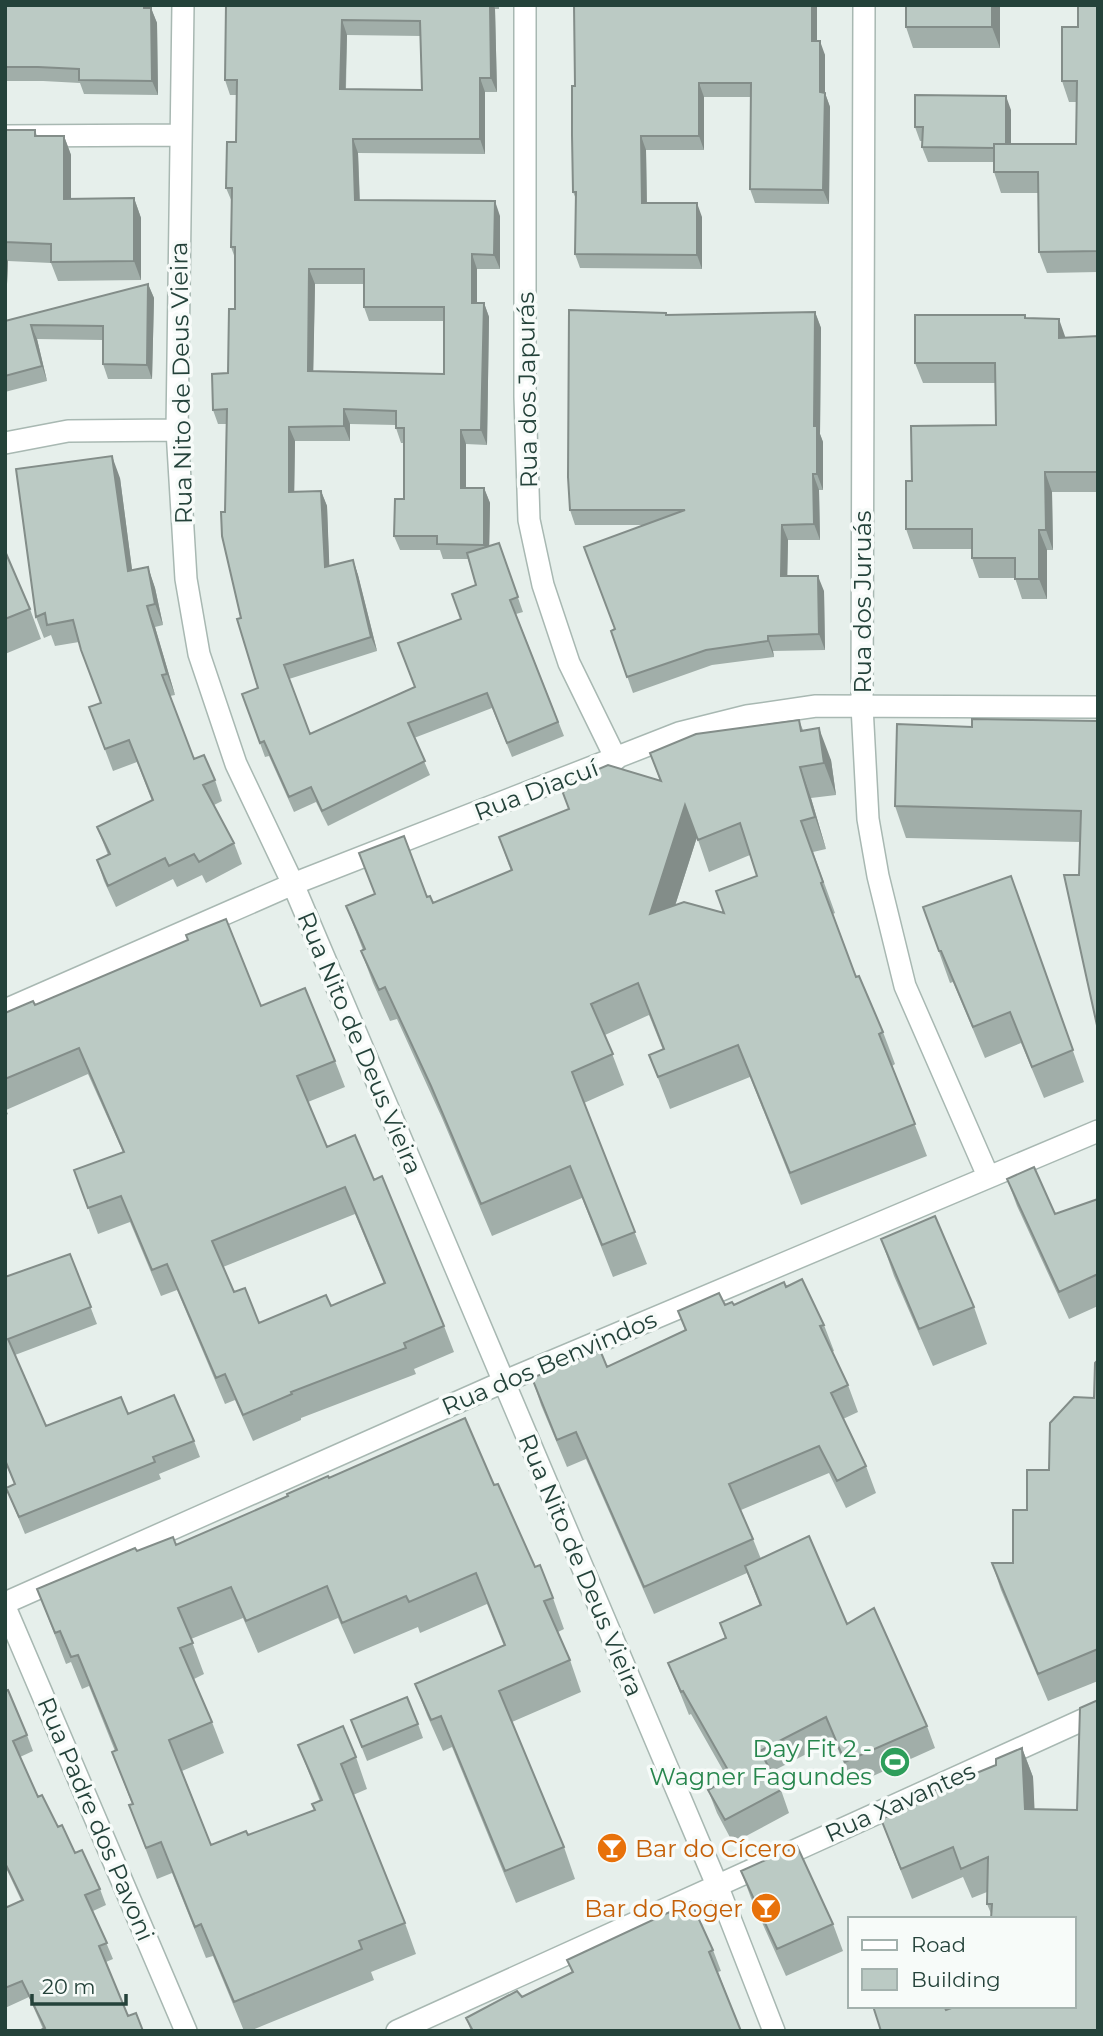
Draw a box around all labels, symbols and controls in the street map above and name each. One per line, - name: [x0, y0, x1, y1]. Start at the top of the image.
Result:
- street label: Rua Nito de Deus Vieira: [164, 242, 198, 524]
- street label: Rua dos Japurás: [511, 292, 543, 488]
- street label: Rua dos Juruás: [848, 510, 877, 694]
- street label: Rua Diacuí: [470, 753, 604, 827]
- street label: Rua Nito de Deus Vieira: [291, 907, 429, 1179]
- street label: Rua dos Benvindos: [437, 1305, 661, 1421]
- street label: Rua Nito de Deus Vieira: [512, 1429, 650, 1701]
- street label: Rua Padre dos Pavoni: [32, 1693, 160, 1945]
- place label: Day Fit 2 - Wagner Fagundes: [649, 1734, 872, 1791]
- sports icon: Day Fit 2 - Wagner Fagundes: [878, 1745, 912, 1779]
- street label: Rua Xavantes: [820, 1756, 980, 1848]
- bar icon: Bar do Cícero: [595, 1831, 629, 1865]
- place label: Bar do Cícero: [635, 1834, 796, 1863]
- bar icon: Bar do Roger: [749, 1891, 783, 1925]
- place label: Bar do Roger: [584, 1894, 743, 1923]
- legend: [848, 1917, 1075, 2008]
- text: Road: [911, 1932, 966, 1957]
- scale bar: [32, 1962, 126, 2006]
- text: Building: [911, 1967, 1001, 1992]
- text: 20 m: [42, 1974, 96, 1999]

